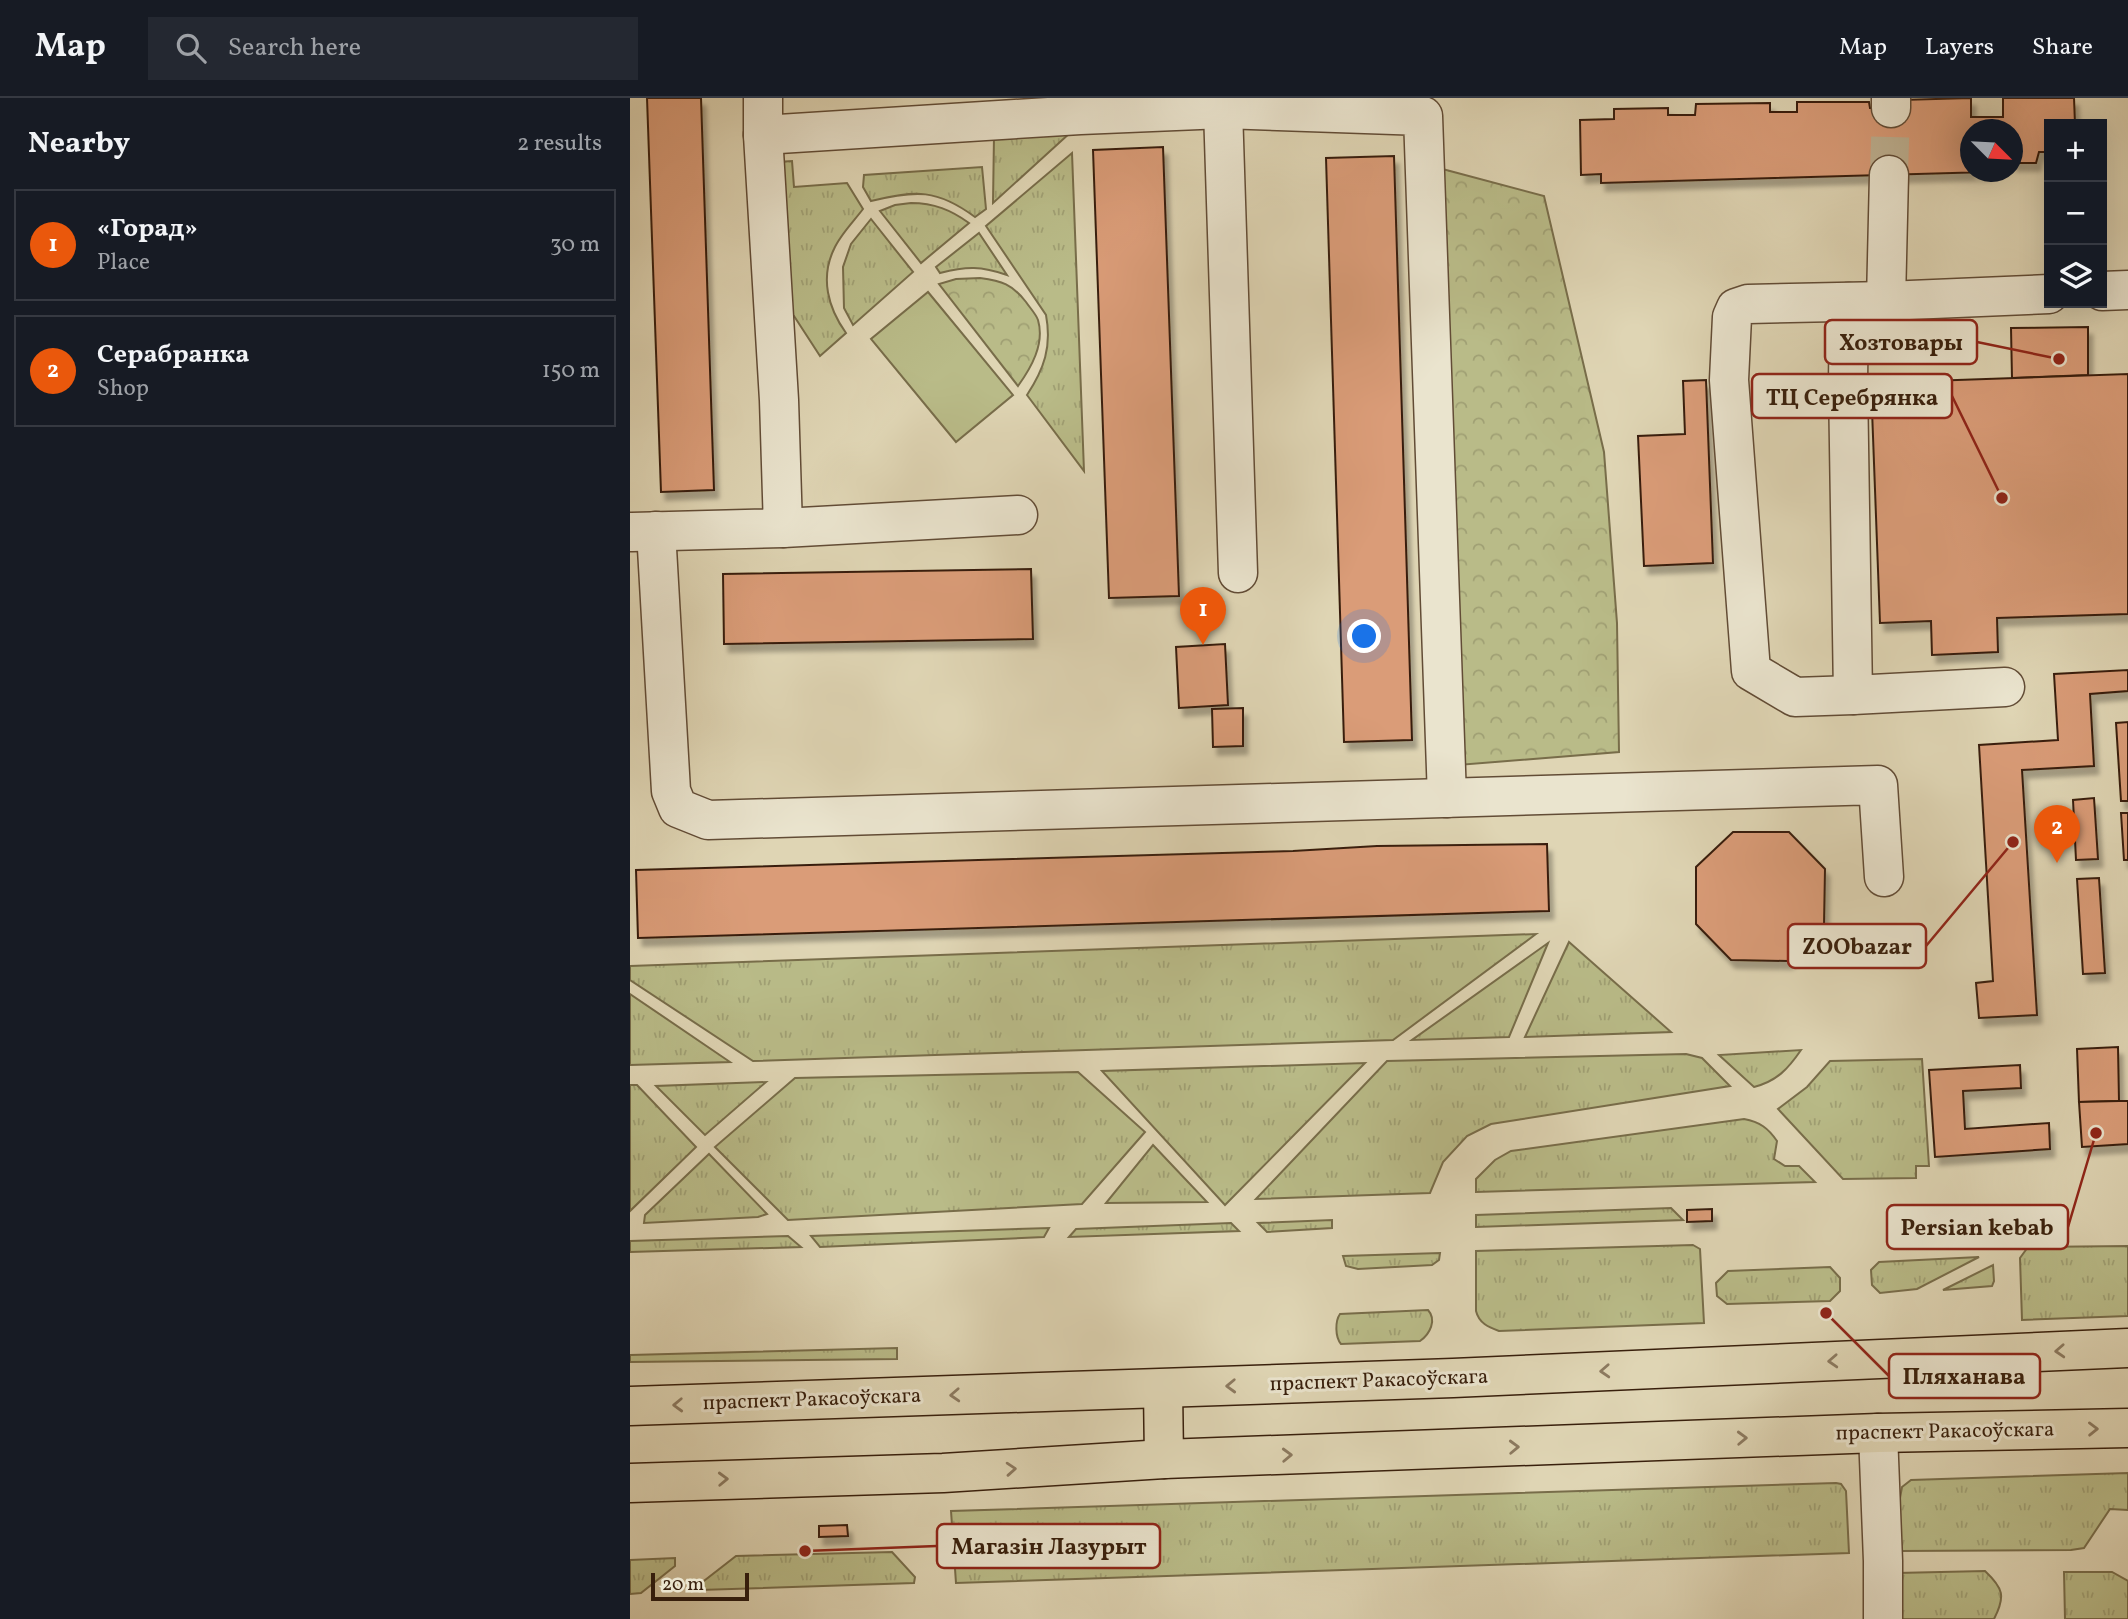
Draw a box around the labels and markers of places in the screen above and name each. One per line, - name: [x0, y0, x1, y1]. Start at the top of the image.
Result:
- callout: Хозтовары: [1825, 320, 1977, 364]
- callout: ТЦ Серебрянка: [1752, 374, 1952, 418]
- pin: 1: [1180, 587, 1226, 645]
- pin: 2: [2034, 805, 2080, 863]
- callout: ZOObazar: [1788, 924, 1926, 968]
- callout: Persian kebab: [1887, 1205, 2068, 1249]
- callout: Пляханава: [1889, 1354, 2040, 1398]
- callout: Магазін Лазурыт: [937, 1524, 1160, 1568]

